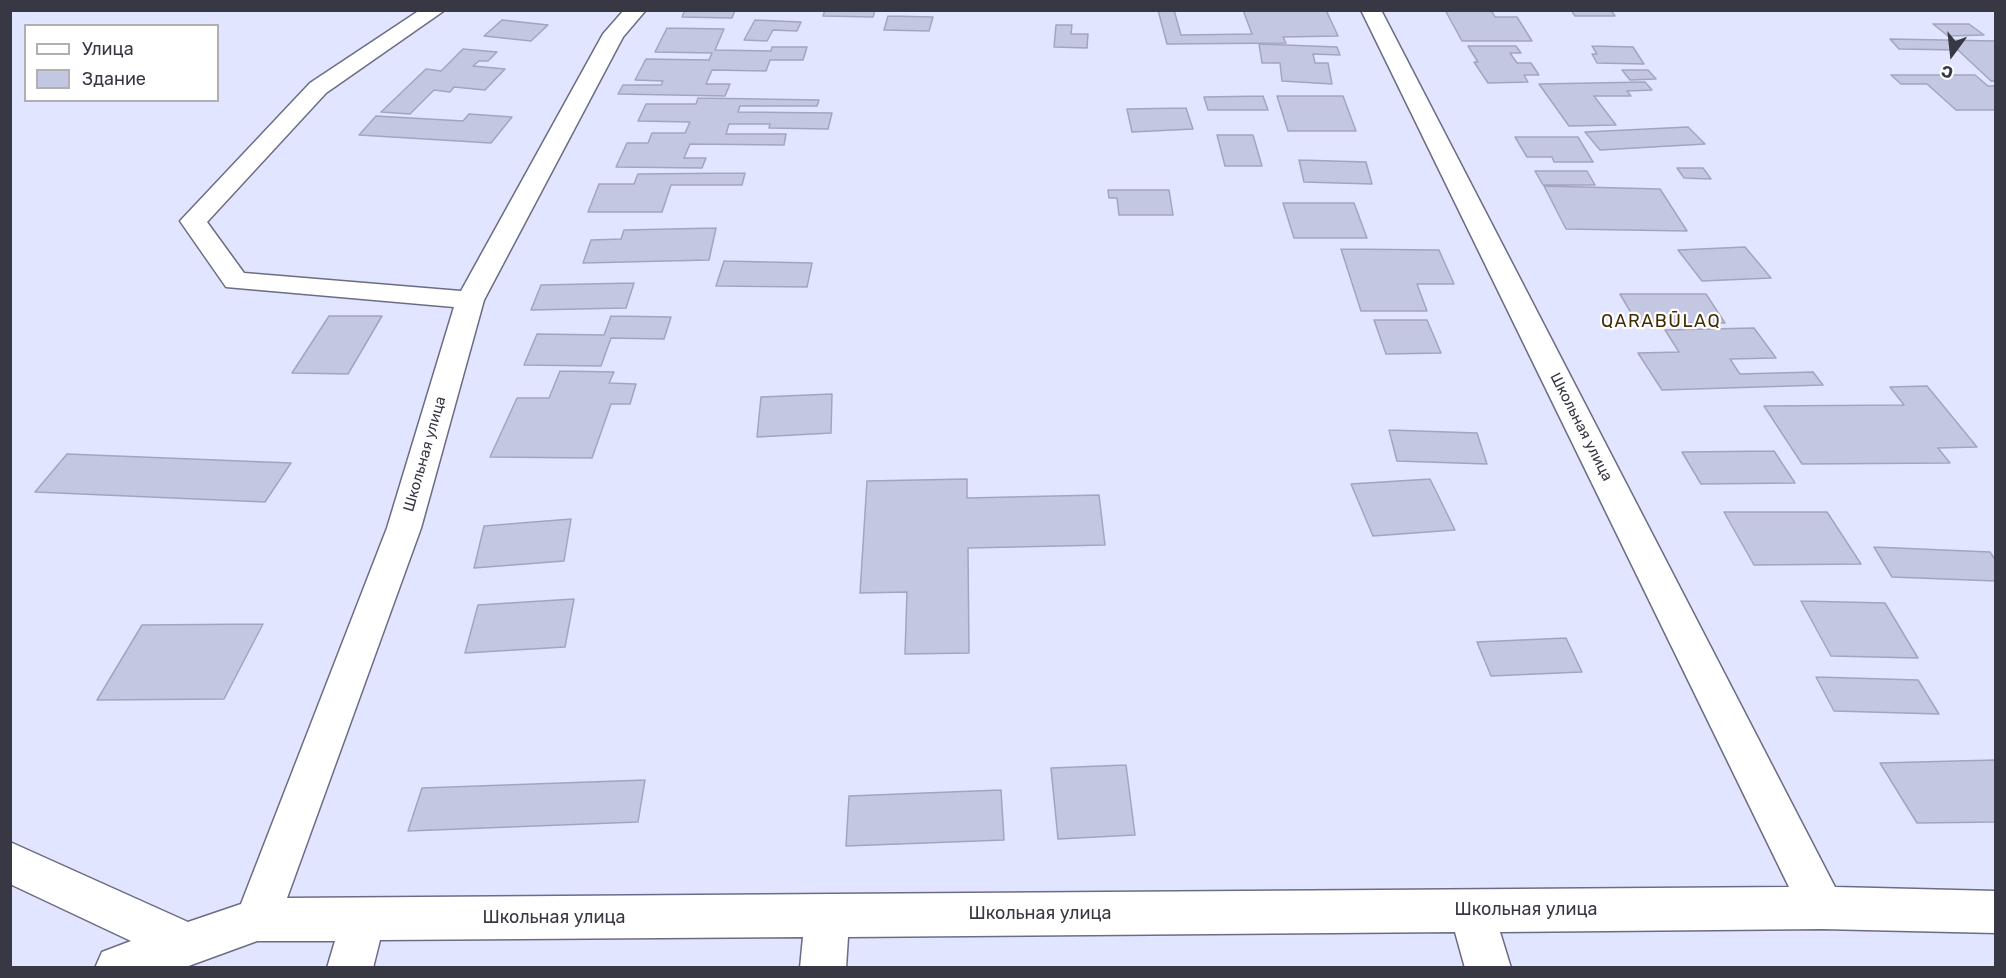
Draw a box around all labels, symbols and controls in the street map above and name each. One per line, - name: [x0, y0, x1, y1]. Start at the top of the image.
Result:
- legend: [24, 24, 219, 102]
- north arrow: [1922, 24, 1982, 84]
- text: Улица: [82, 38, 134, 60]
- text: С: [1939, 61, 1955, 83]
- text: Здание: [82, 68, 146, 90]
- district label: QARABŪLAQ: [1601, 311, 1721, 333]
- street label: Школьная улица: [1546, 370, 1616, 484]
- street label: Школьная улица: [400, 394, 450, 514]
- street label: Школьная улица: [1455, 899, 1597, 921]
- street label: Школьная улица: [969, 903, 1111, 925]
- street label: Школьная улица: [483, 907, 625, 929]

